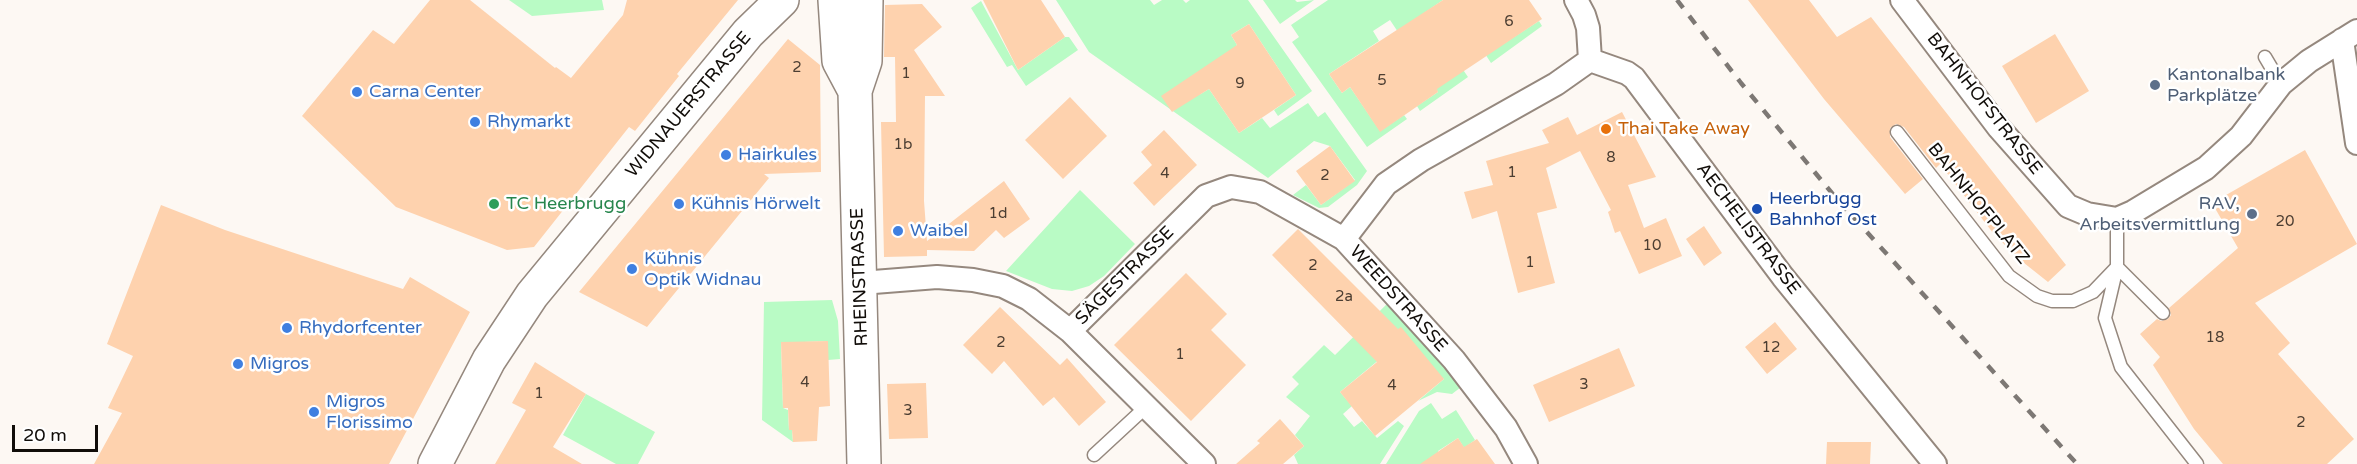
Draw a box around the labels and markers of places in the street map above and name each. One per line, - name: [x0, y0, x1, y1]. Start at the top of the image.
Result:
- place label: Kantonalbank Parkplätze: [2167, 64, 2285, 106]
- marker: Kantonalbank Parkplätze: [2148, 78, 2162, 92]
- place label: Carna Center: [369, 81, 481, 103]
- marker: Carna Center: [350, 85, 364, 99]
- place label: Rhymarkt: [487, 111, 571, 133]
- marker: Rhymarkt: [468, 115, 482, 129]
- place label: Thai Take Away: [1618, 118, 1750, 140]
- marker: Thai Take Away: [1599, 122, 1613, 136]
- place label: Hairkules: [738, 144, 817, 166]
- marker: Hairkules: [719, 148, 733, 162]
- place label: Heerbrugg Bahnhof Ost: [1769, 188, 1877, 230]
- place label: TC Heerbrugg: [506, 193, 626, 215]
- place label: Kühnis Hörwelt: [691, 193, 821, 215]
- place label: RAV, Arbeitsvermittlung: [2079, 193, 2240, 236]
- marker: TC Heerbrugg: [487, 197, 501, 211]
- marker: Kühnis Hörwelt: [672, 197, 686, 211]
- marker: Heerbrugg Bahnhof Ost: [1750, 202, 1764, 216]
- marker: RAV, Arbeitsvermittlung: [2245, 207, 2259, 221]
- place label: Waibel: [910, 220, 968, 242]
- marker: Waibel: [891, 224, 905, 238]
- place label: Kühnis Optik Widnau: [644, 248, 761, 290]
- marker: Kühnis Optik Widnau: [625, 262, 639, 276]
- place label: Rhydorfcenter: [299, 317, 422, 339]
- marker: Rhydorfcenter: [280, 321, 294, 335]
- place label: Migros: [250, 353, 309, 375]
- marker: Migros: [231, 357, 245, 371]
- place label: Migros Florissimo: [326, 391, 413, 434]
- marker: Migros Florissimo: [307, 405, 321, 419]

